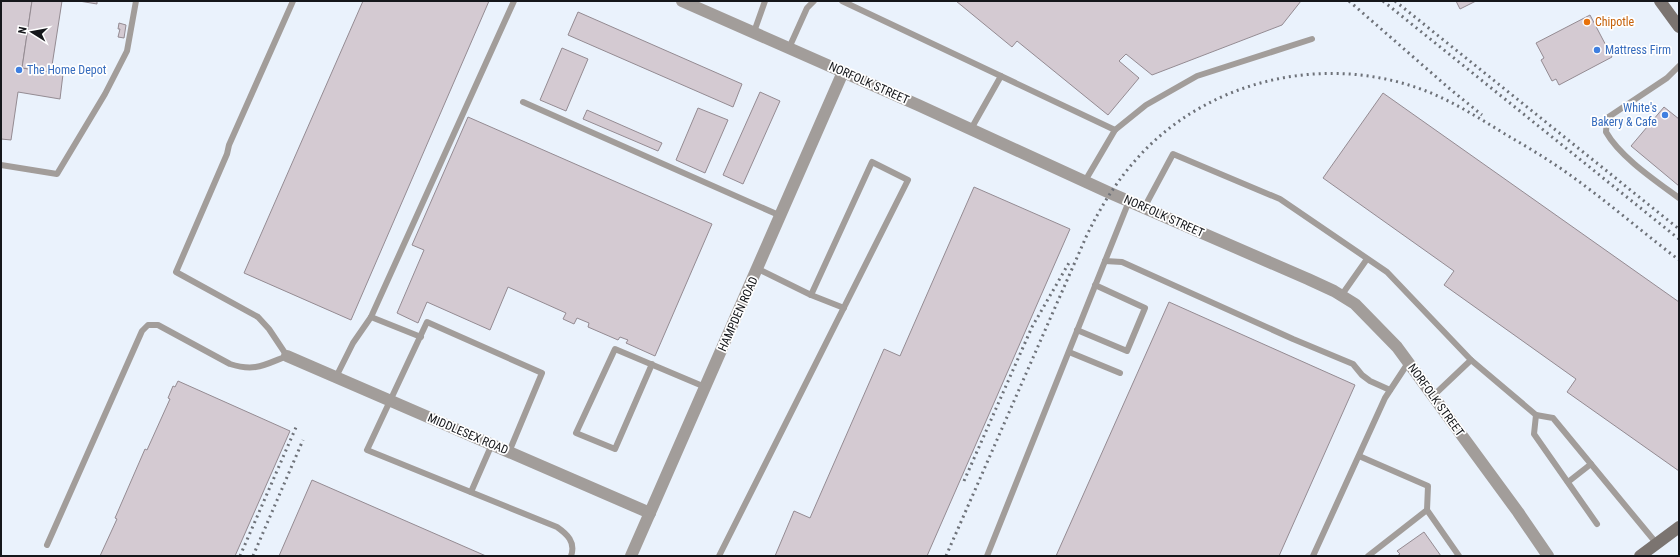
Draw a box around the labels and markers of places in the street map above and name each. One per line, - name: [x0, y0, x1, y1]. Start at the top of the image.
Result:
- place label: Chipotle: [1595, 15, 1635, 29]
- marker: Chipotle: [1582, 17, 1592, 27]
- place label: Mattress Firm: [1605, 43, 1671, 57]
- marker: Mattress Firm: [1592, 45, 1602, 55]
- place label: The Home Depot: [27, 63, 107, 77]
- marker: The Home Depot: [14, 65, 24, 75]
- place label: White's Bakery & Cafe: [1591, 101, 1657, 129]
- marker: White's Bakery & Cafe: [1660, 110, 1670, 120]

